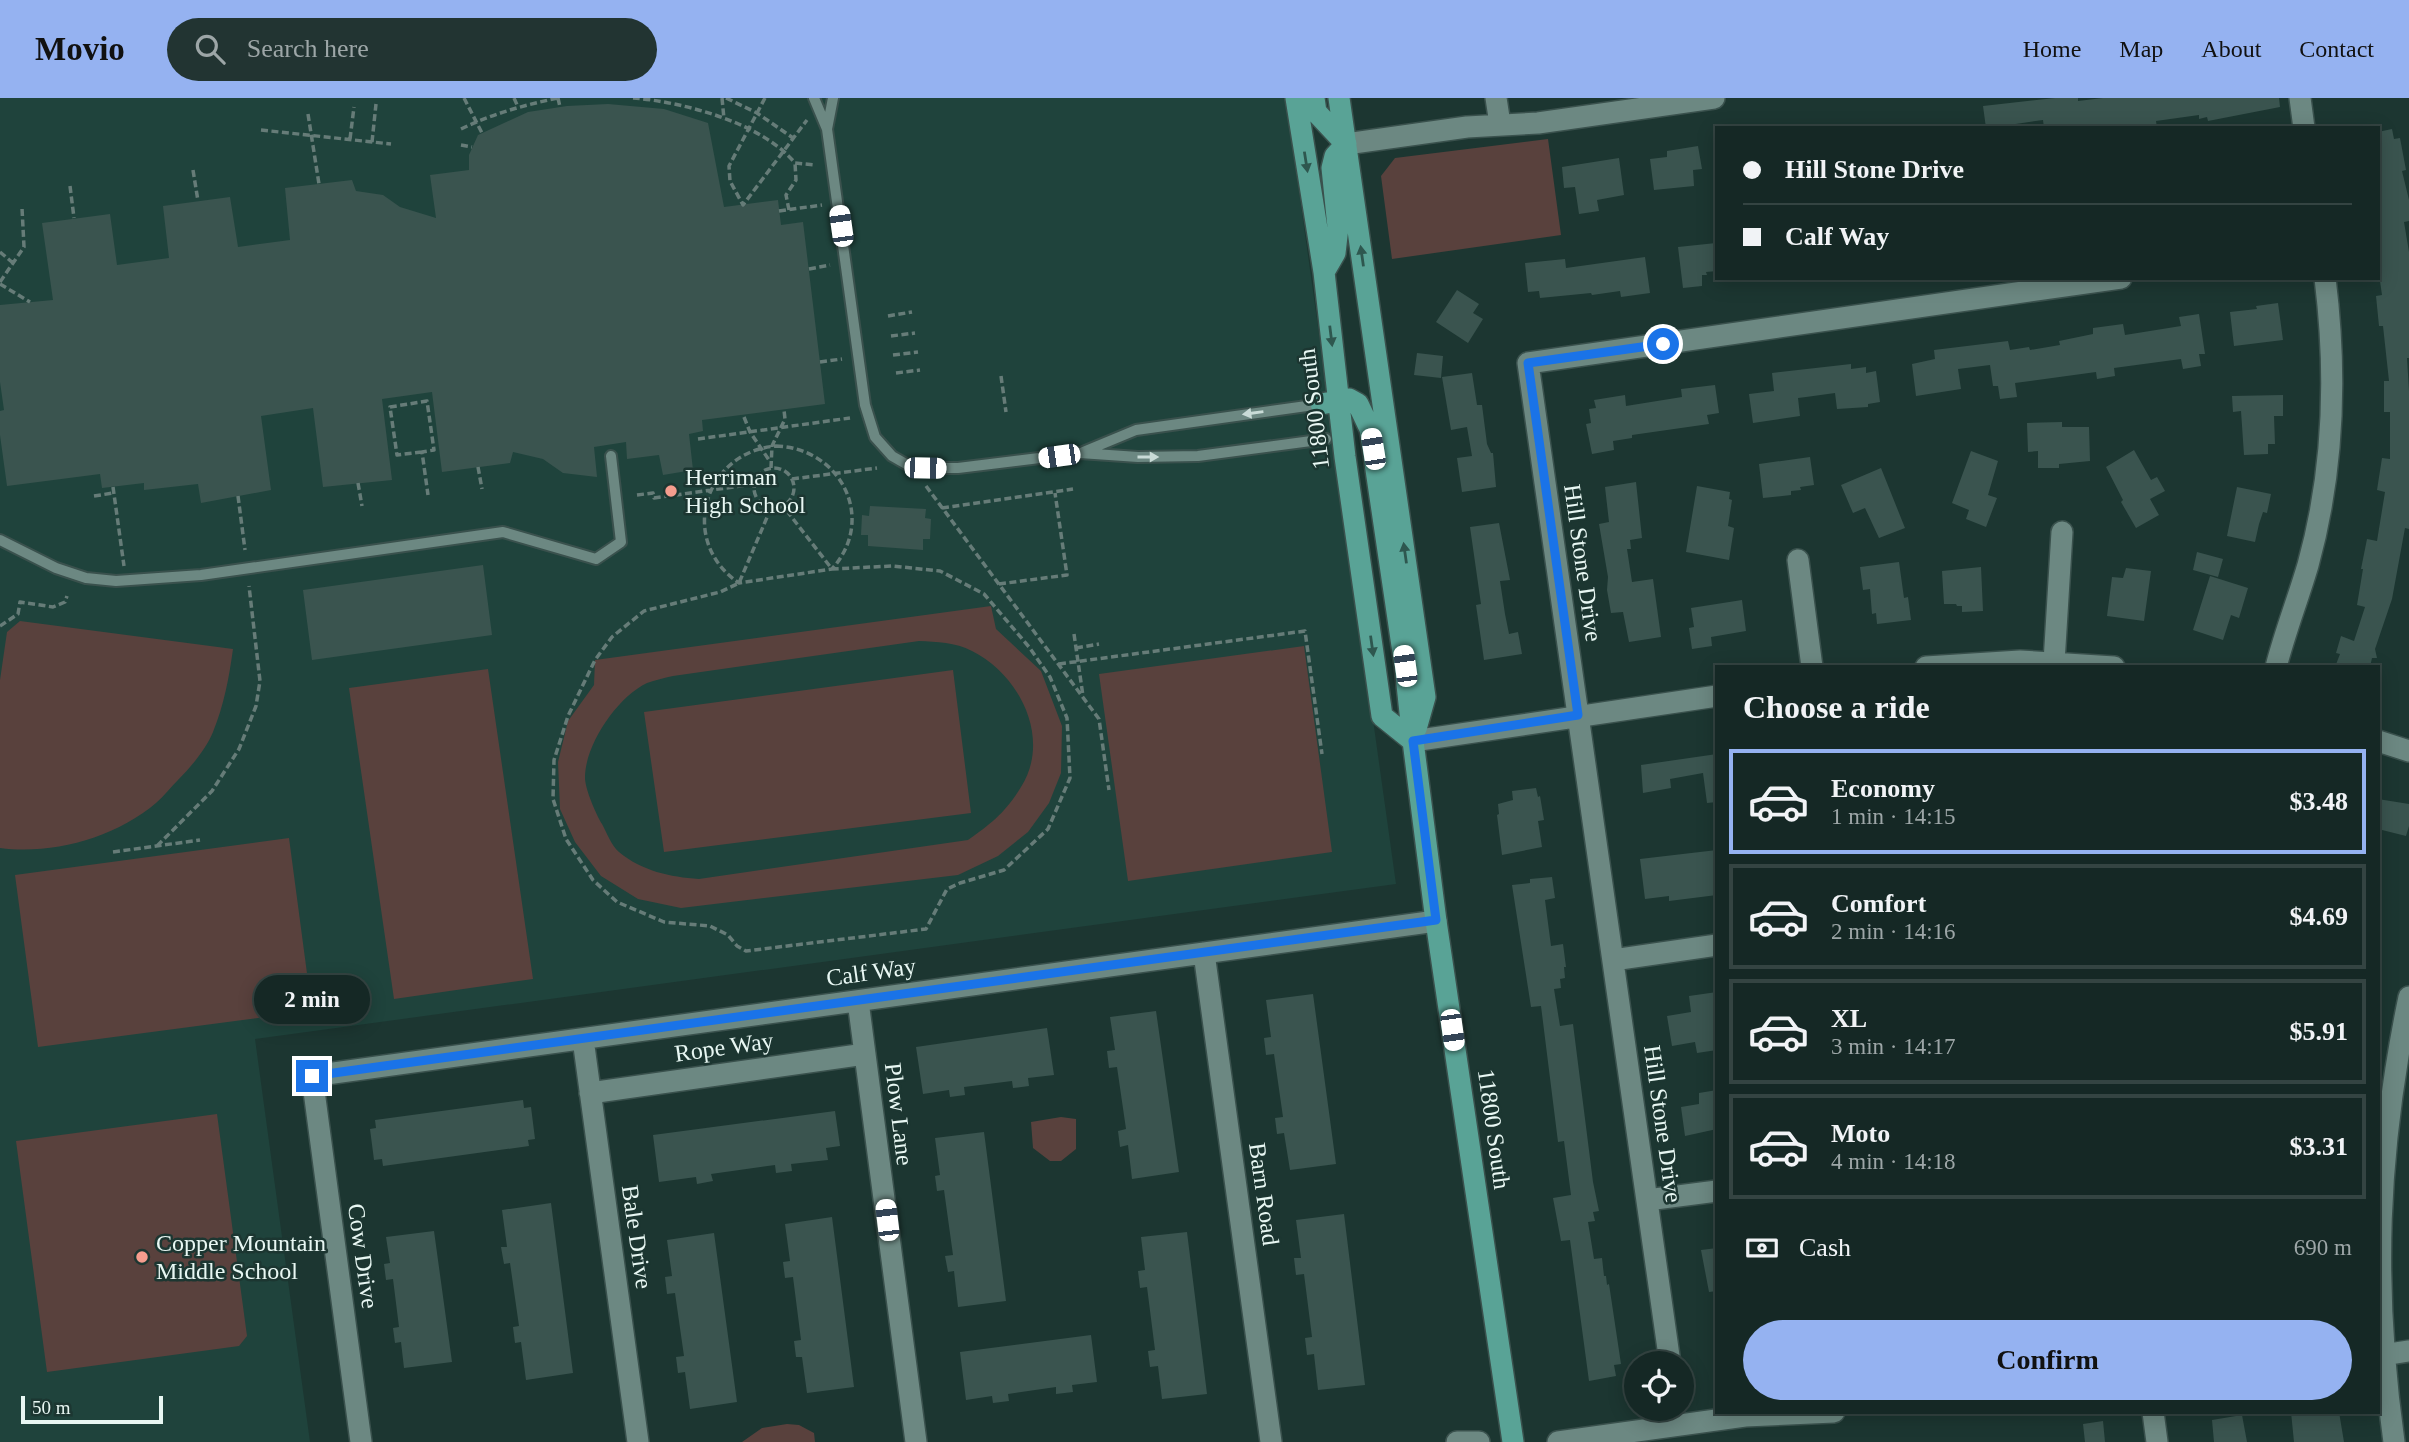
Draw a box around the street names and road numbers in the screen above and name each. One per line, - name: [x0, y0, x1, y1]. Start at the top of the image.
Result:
- street label: 11800 South: [1294, 347, 1334, 471]
- street label: Hill Stone Drive: [1559, 483, 1607, 643]
- street label: Calf Way: [824, 953, 918, 991]
- street label: Rope Way: [673, 1027, 775, 1067]
- street label: Hill Stone Drive: [1639, 1044, 1687, 1204]
- street label: Plow Lane: [880, 1061, 918, 1167]
- street label: 11800 South: [1473, 1067, 1515, 1191]
- street label: Barn Road: [1244, 1141, 1284, 1247]
- street label: Bale Drive: [617, 1183, 657, 1291]
- street label: Cow Drive: [343, 1202, 383, 1310]

